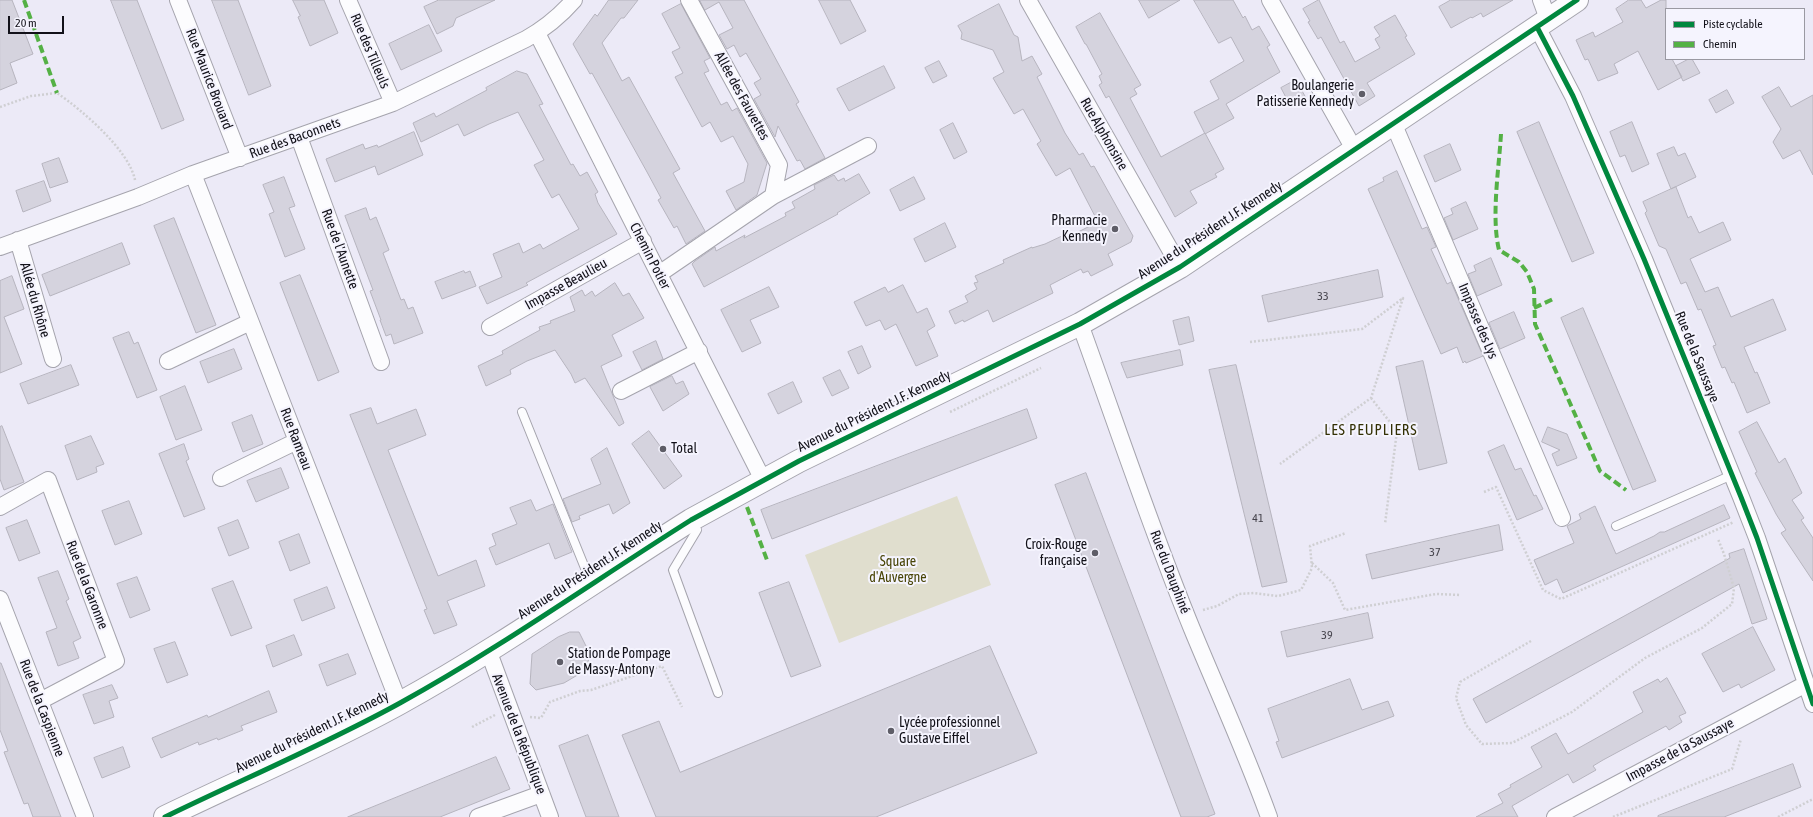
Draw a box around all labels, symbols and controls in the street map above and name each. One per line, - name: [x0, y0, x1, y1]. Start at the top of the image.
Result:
- scale bar: [10, 8, 66, 34]
- legend: [1665, 8, 1805, 60]
- street label: Rue des Tilleuls: [347, 11, 393, 91]
- text: 20 m: [15, 16, 37, 30]
- text: Piste cyclable: [1703, 17, 1763, 31]
- street label: Rue Maurice Brouard: [182, 26, 236, 132]
- text: Chemin: [1703, 37, 1737, 51]
- street label: Allée des Fauvettes: [711, 49, 773, 143]
- place label: Boulangerie Patisserie Kennedy: [1257, 78, 1354, 110]
- marker: Boulangerie Patisserie Kennedy: [1357, 89, 1367, 99]
- street label: Rue Alphonsine: [1077, 95, 1131, 173]
- street label: Rue des Baconnets: [247, 114, 343, 162]
- street label: Avenue du Président J.F. Kennedy: [1135, 177, 1285, 283]
- street label: Rue de l'Aunette: [318, 207, 362, 291]
- place label: Pharmacie Kennedy: [1051, 213, 1107, 246]
- street label: Chemin Potier: [626, 220, 674, 292]
- marker: Pharmacie Kennedy: [1110, 224, 1120, 234]
- street label: Impasse Beaulieu: [522, 255, 610, 313]
- street label: Allée du Rhône: [16, 260, 54, 340]
- street label: Impasse des Lys: [1455, 281, 1501, 361]
- house number: 33: [1317, 289, 1329, 303]
- street label: Rue de la Saussaye: [1671, 309, 1723, 405]
- street label: Avenue du Président J.F. Kennedy: [795, 367, 953, 455]
- street label: Rue Rameau: [276, 406, 316, 472]
- district label: LES PEUPLIERS: [1324, 421, 1418, 439]
- place label: Total: [671, 441, 697, 457]
- marker: Total: [658, 444, 668, 454]
- house number: 41: [1252, 511, 1264, 525]
- street label: Avenue du Président J.F. Kennedy: [515, 517, 665, 623]
- street label: Rue du Dauphiné: [1146, 528, 1194, 616]
- place label: Croix-Rouge française: [1025, 537, 1087, 570]
- street label: Rue de la Garonne: [62, 538, 112, 632]
- house number: 37: [1429, 545, 1441, 559]
- marker: Croix-Rouge française: [1090, 548, 1100, 558]
- park label: Square d'Auvergne: [869, 554, 927, 586]
- house number: 39: [1321, 628, 1333, 642]
- place label: Station de Pompage de Massy-Antony: [568, 646, 670, 678]
- street label: Rue de la Caspienne: [16, 657, 68, 759]
- marker: Station de Pompage de Massy-Antony: [555, 657, 565, 667]
- street label: Avenue de la République: [488, 671, 550, 797]
- street label: Avenue du Président J.F. Kennedy: [233, 688, 391, 776]
- place label: Lycée professionnel Gustave Eiffel: [899, 715, 1000, 748]
- street label: Impasse de la Saussaye: [1623, 715, 1737, 785]
- marker: Lycée professionnel Gustave Eiffel: [886, 726, 896, 736]

